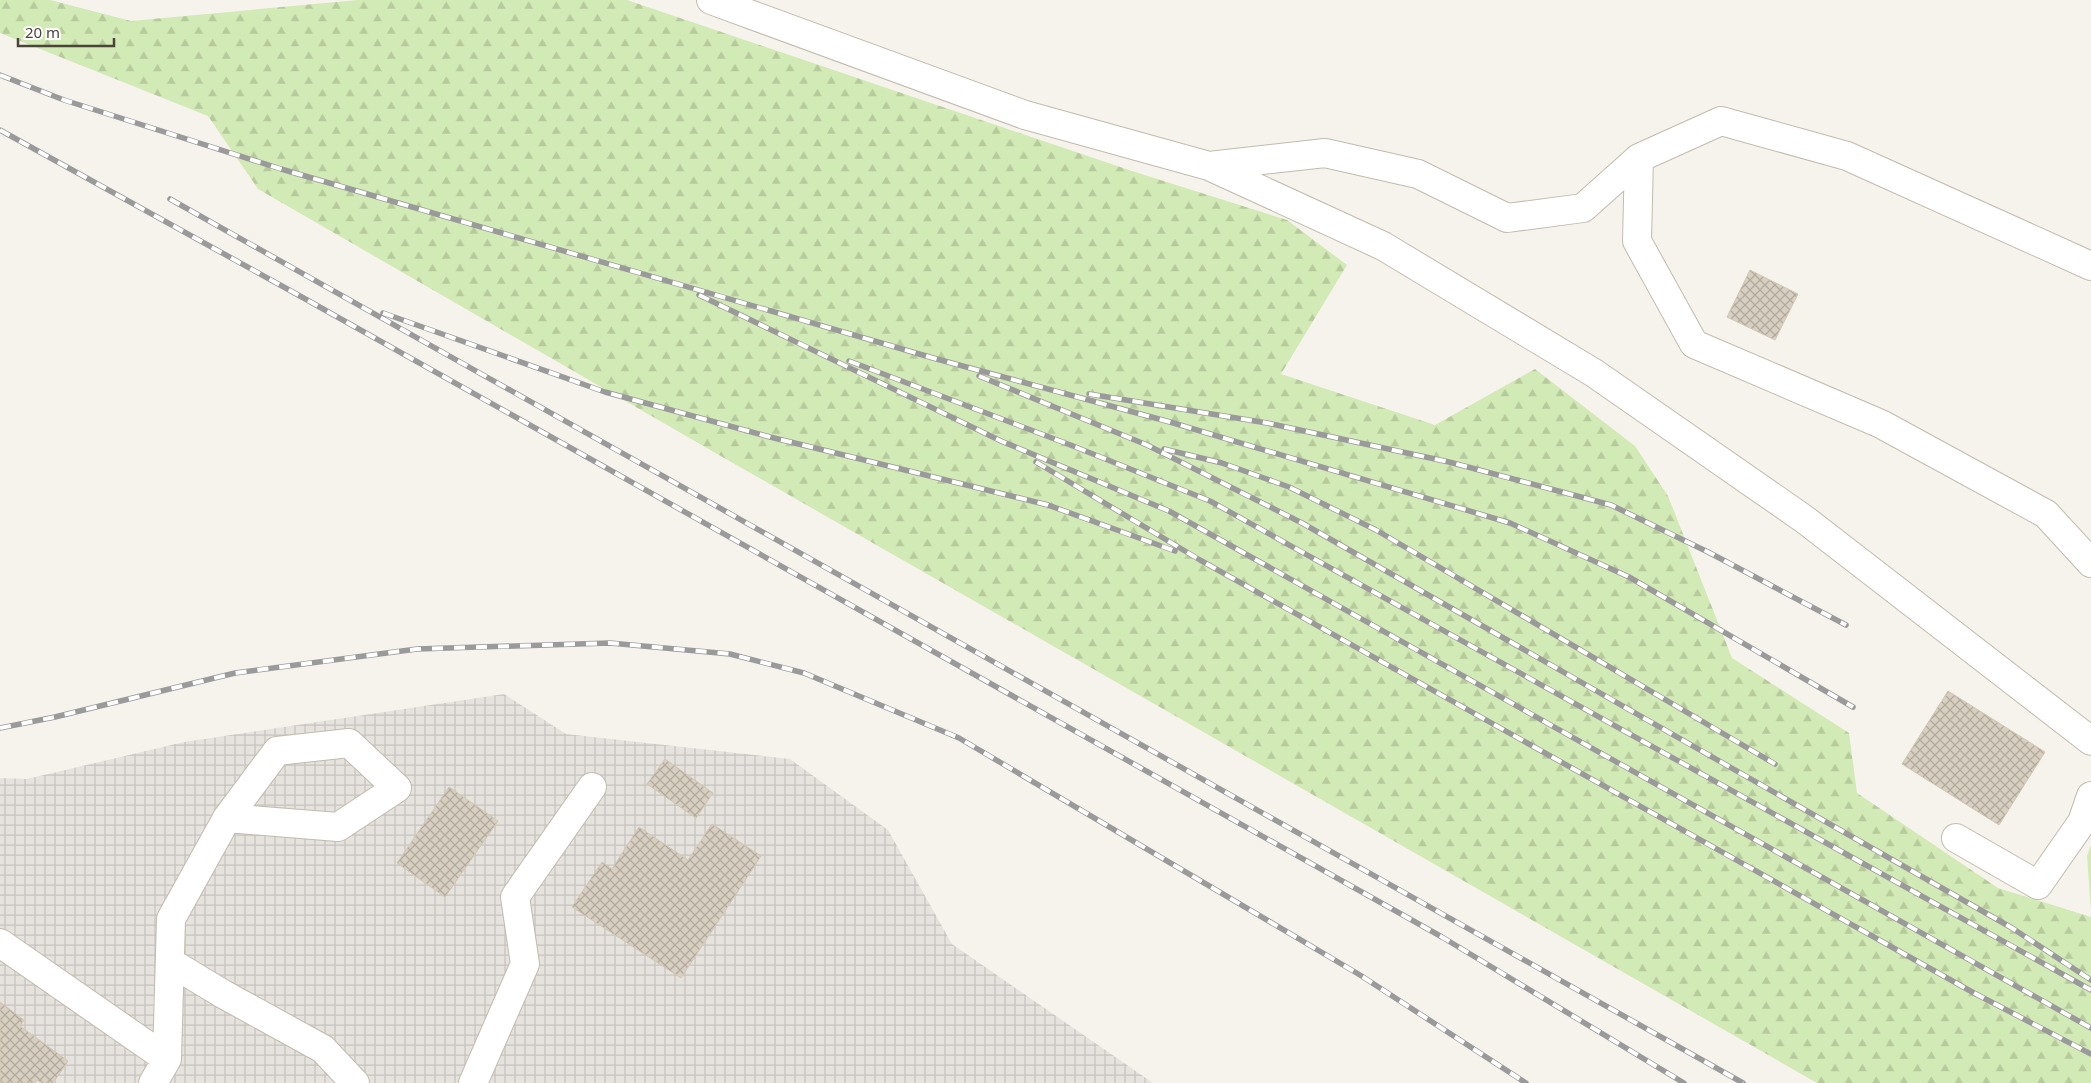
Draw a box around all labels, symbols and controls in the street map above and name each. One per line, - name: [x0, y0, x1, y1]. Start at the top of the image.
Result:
- scale bar: [18, 15, 114, 47]
- text: 20 m: [25, 22, 60, 42]

